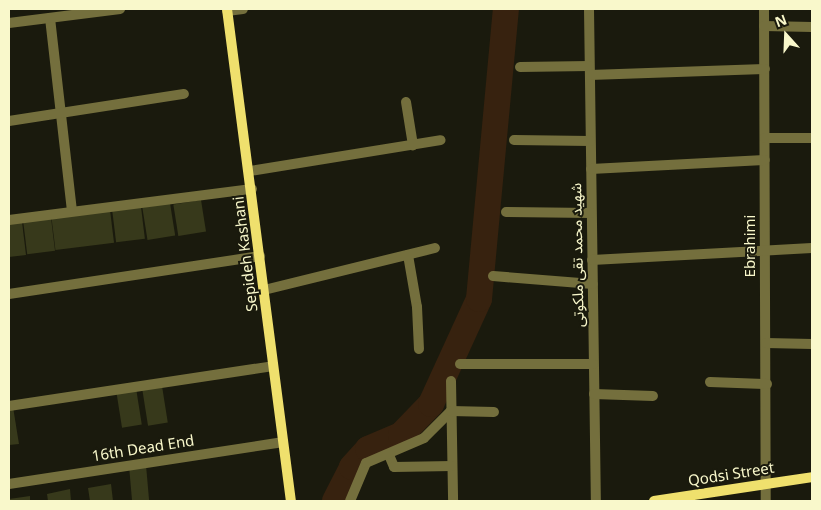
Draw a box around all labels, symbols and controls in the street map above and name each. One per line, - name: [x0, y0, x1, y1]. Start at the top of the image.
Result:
- north arrow: [761, 10, 811, 60]
- text: N: [772, 10, 789, 31]
- street label: شهید محمد تقی ملکوتی: [567, 183, 587, 327]
- street label: Sepideh Kashani: [229, 195, 261, 313]
- street label: Ebrahimi: [741, 215, 759, 277]
- street label: 16th Dead End: [90, 431, 196, 465]
- street label: Qodsi Street: [687, 458, 775, 490]

